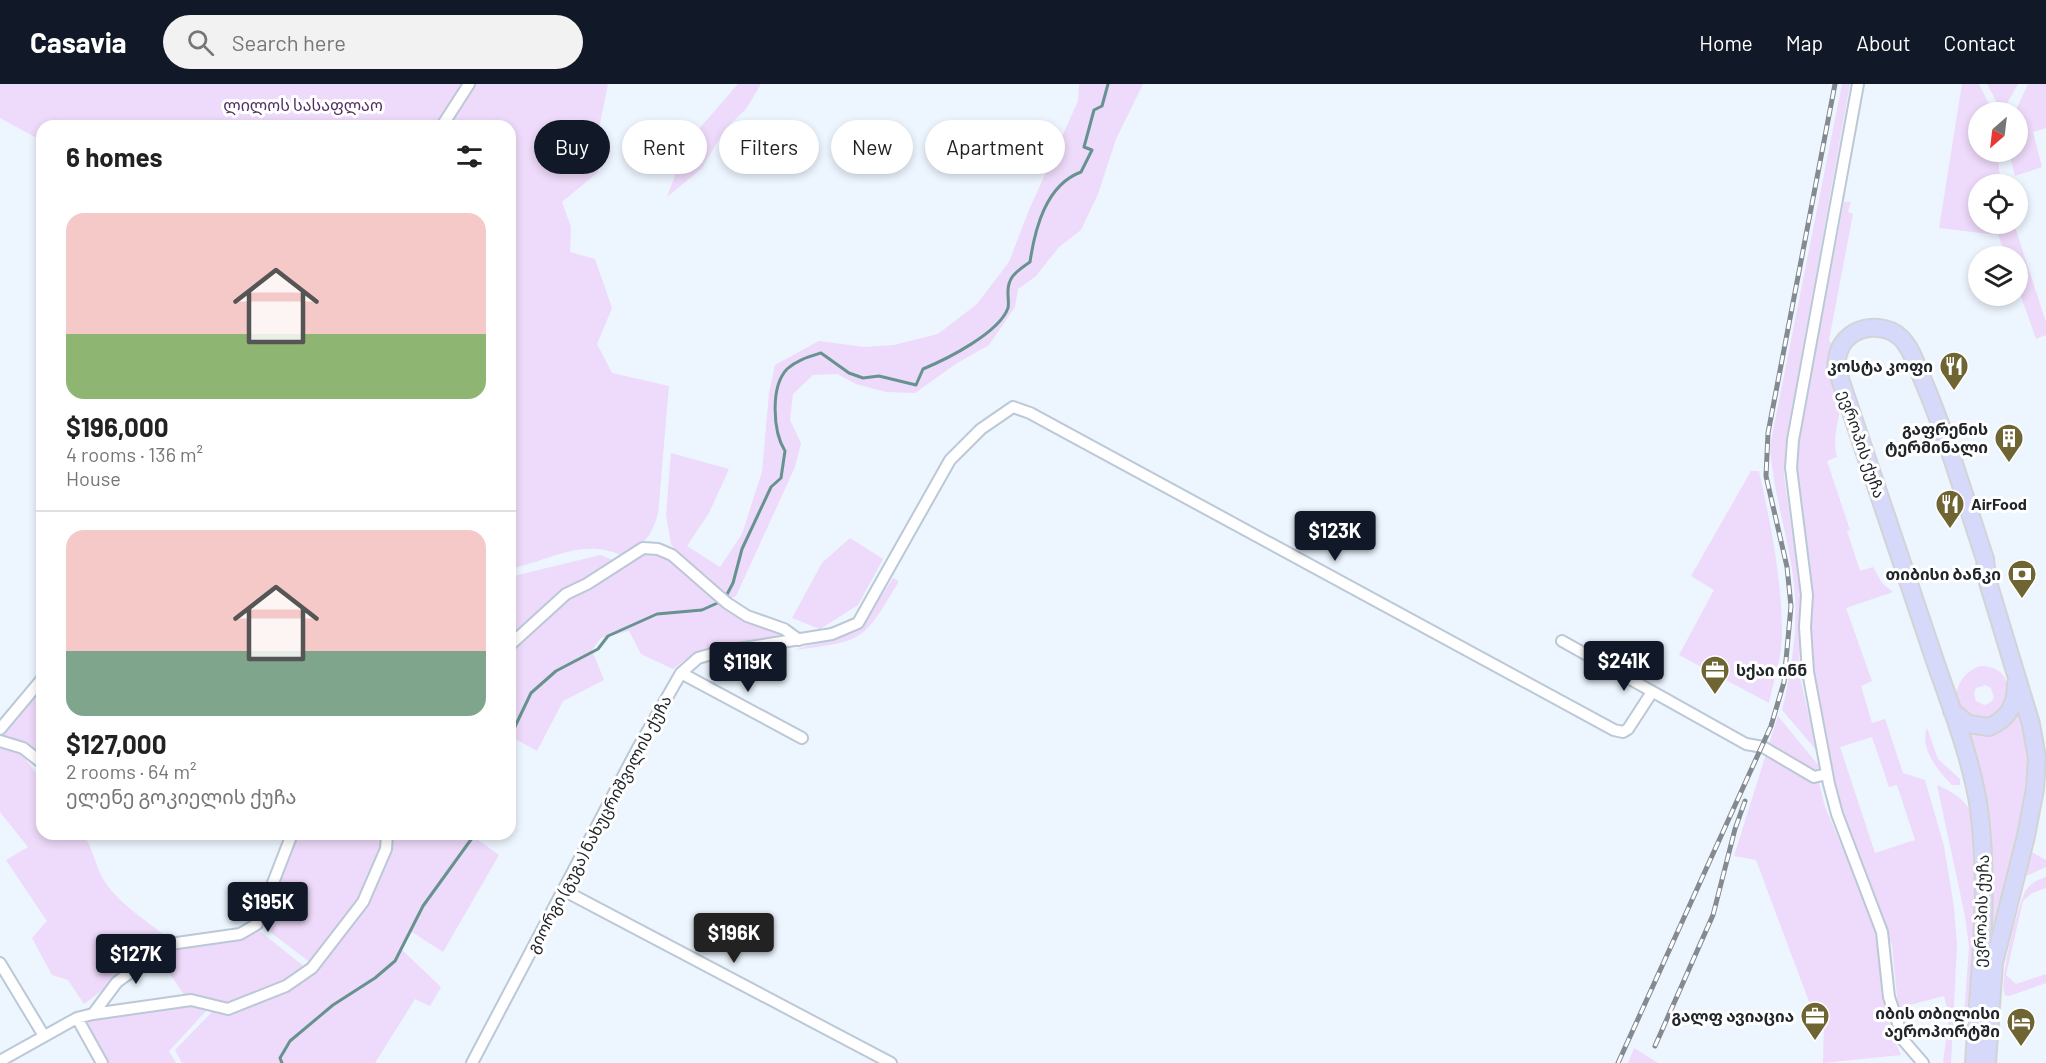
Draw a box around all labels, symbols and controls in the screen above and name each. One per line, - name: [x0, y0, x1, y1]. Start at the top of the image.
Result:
- search box: [163, 15, 583, 69]
- text: Casavia: [30, 25, 127, 59]
- icon: search: [184, 26, 217, 59]
- text: Search here: [232, 29, 346, 55]
- text: Home: [1699, 30, 1753, 55]
- text: Map: [1786, 30, 1823, 55]
- text: About: [1856, 30, 1911, 55]
- text: Contact: [1944, 30, 2016, 55]
- park label: ლილოს სასაფლაო: [223, 95, 383, 116]
- north arrow: [1968, 102, 2028, 162]
- map controls: [1968, 102, 2028, 306]
- chip: Buy: [534, 120, 610, 174]
- chip: Rent: [622, 120, 707, 174]
- chip: Filters: [719, 120, 819, 174]
- chip: New: [831, 120, 913, 174]
- chip: Apartment: [925, 120, 1065, 174]
- icon: filters: [453, 140, 486, 173]
- text: 6 homes: [66, 141, 163, 172]
- button: locate: [1968, 174, 2028, 234]
- button: layers: [1968, 246, 2028, 306]
- icon: home: [222, 252, 330, 360]
- restaurant icon: კოსტა კოფი: [1938, 350, 1970, 392]
- place label: კოსტა კოფი: [1827, 356, 1933, 376]
- street label: ევროპის ქუჩა: [1834, 387, 1890, 501]
- text: $196,000: [66, 411, 169, 442]
- place label: გაფრენის ტერმინალი: [1885, 419, 1988, 458]
- building icon: გაფრენის ტერმინალი: [1993, 422, 2025, 464]
- text: 4 rooms · 136 m²: [66, 442, 203, 466]
- text: House: [66, 466, 121, 490]
- restaurant icon: AirFood: [1934, 488, 1966, 530]
- place label: AirFood: [1971, 494, 2027, 513]
- pin: $123K: [1293, 511, 1377, 562]
- text: $123K: [1309, 518, 1361, 542]
- bank icon: თიბისი ბანკი: [2006, 558, 2038, 600]
- place label: თიბისი ბანკი: [1886, 564, 2001, 584]
- icon: home: [222, 569, 330, 677]
- pin: $241K: [1582, 641, 1666, 692]
- pin: $119K: [706, 642, 790, 693]
- text: $241K: [1598, 648, 1650, 672]
- text: $119K: [724, 649, 772, 673]
- office icon: სქაი ინნ: [1699, 654, 1731, 696]
- place label: სქაი ინნ: [1736, 660, 1807, 680]
- street label: გიორგი (გუგა) ნახუცრიშვილის ქუჩა: [522, 692, 677, 957]
- text: $127,000: [66, 728, 167, 759]
- text: 2 rooms · 64 m²: [66, 759, 196, 783]
- text: ელენე გოკიელის ქუჩა: [66, 784, 297, 808]
- street label: ევროპის ქუჩა: [1969, 854, 1993, 968]
- pin: $195K: [226, 882, 310, 933]
- text: $195K: [242, 889, 294, 913]
- pin: $196K: [692, 913, 776, 964]
- text: $196K: [708, 920, 760, 944]
- pin: $127K: [94, 934, 178, 985]
- text: $127K: [110, 941, 162, 965]
- office icon: გალფ ავიაცია: [1799, 1000, 1831, 1042]
- place label: იბის თბილისი აეროპორტში: [1875, 1003, 2000, 1041]
- place label: გალფ ავიაცია: [1671, 1006, 1794, 1027]
- hotel icon: იბის თბილისი აეროპორტში: [2005, 1006, 2037, 1048]

